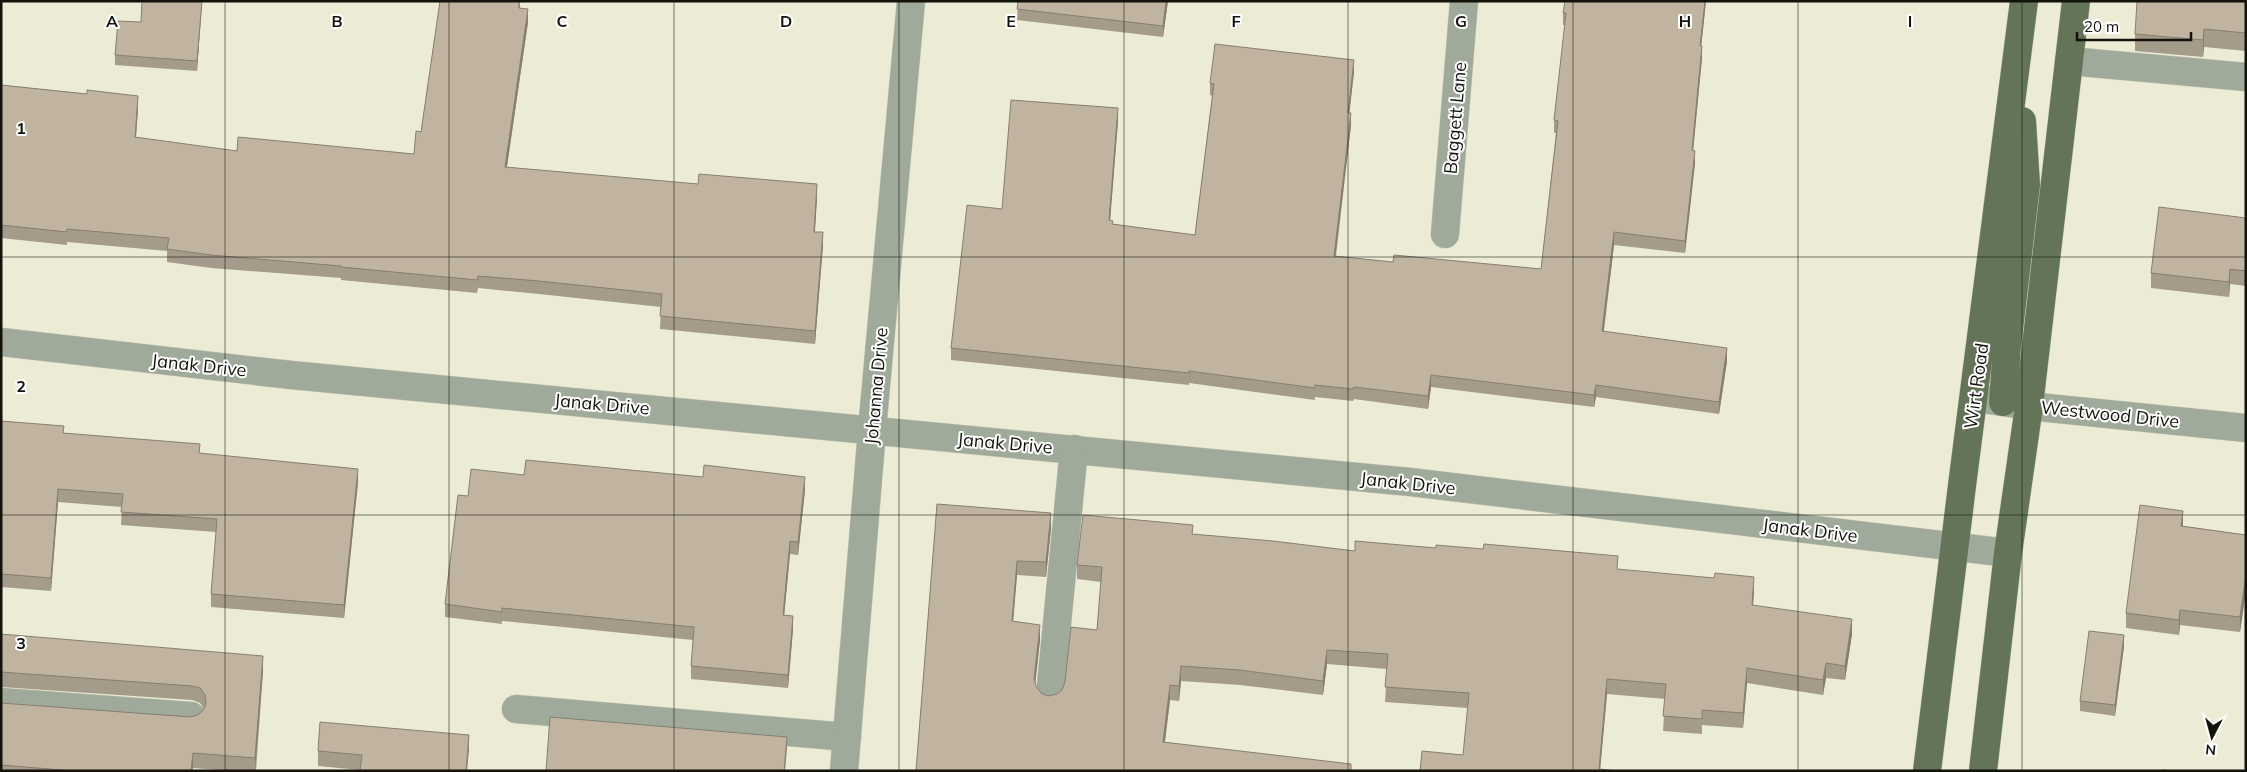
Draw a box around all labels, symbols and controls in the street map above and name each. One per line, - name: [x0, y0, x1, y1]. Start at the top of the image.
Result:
- scale bar: [2077, 10, 2191, 42]
- text: A: [106, 11, 118, 31]
- text: B: [331, 11, 343, 31]
- text: C: [557, 11, 568, 31]
- text: D: [780, 11, 792, 31]
- text: E: [1006, 11, 1016, 31]
- text: F: [1231, 11, 1241, 31]
- text: G: [1455, 11, 1467, 31]
- text: H: [1679, 11, 1691, 31]
- text: I: [1908, 11, 1912, 31]
- text: 20 m: [2084, 17, 2119, 36]
- street label: Baggett Lane: [1439, 61, 1471, 175]
- text: 1: [16, 118, 26, 138]
- street label: Johanna Drive: [859, 326, 893, 446]
- street label: Wirt Road: [1959, 342, 1993, 430]
- street label: Janak Drive: [150, 349, 248, 381]
- text: 2: [16, 376, 26, 396]
- street label: Janak Drive: [553, 388, 651, 420]
- street label: Westwood Drive: [2040, 395, 2180, 433]
- street label: Janak Drive: [956, 427, 1054, 459]
- street label: Janak Drive: [1359, 467, 1457, 499]
- street label: Janak Drive: [1761, 513, 1859, 547]
- text: 3: [16, 633, 26, 653]
- north arrow: [2187, 712, 2237, 762]
- text: N: [2204, 740, 2217, 759]

